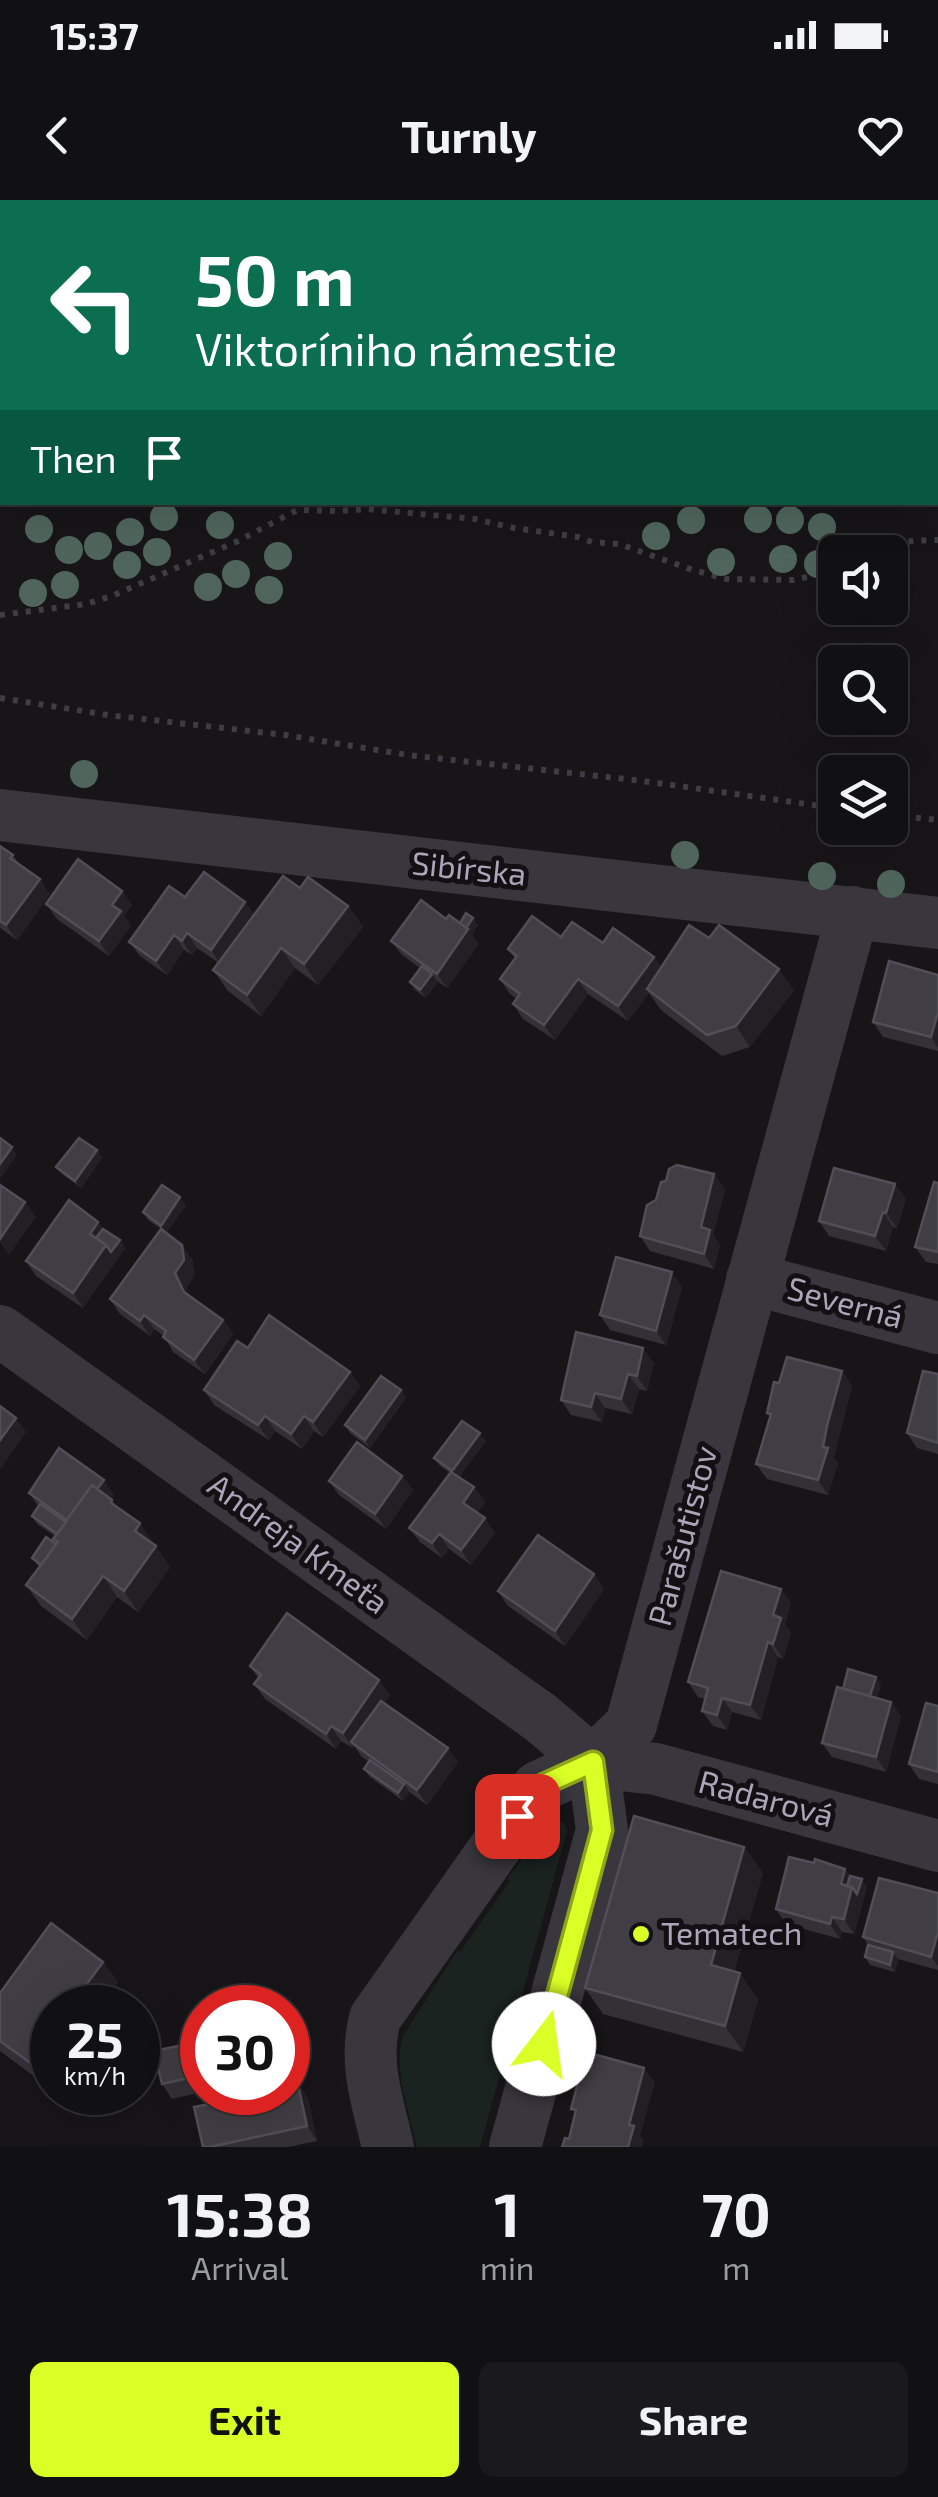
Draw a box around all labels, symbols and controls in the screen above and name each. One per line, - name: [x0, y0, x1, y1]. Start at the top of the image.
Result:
- text: 15:37: [50, 12, 139, 58]
- icon: back: [30, 108, 85, 163]
- text: Turnly: [401, 108, 537, 162]
- icon: heart: [853, 108, 908, 163]
- text: 50 m: [195, 236, 355, 320]
- icon: left: [30, 240, 160, 370]
- text: Viktoríniho námestie: [195, 321, 617, 375]
- icon: arrive: [137, 430, 192, 485]
- text: Then: [30, 435, 117, 481]
- map controls: [818, 535, 908, 845]
- button: sound: [818, 535, 908, 625]
- button: search: [818, 645, 908, 735]
- button: layers: [818, 755, 908, 845]
- street label: Sibírska: [410, 842, 528, 892]
- street label: Severná: [784, 1267, 907, 1335]
- street label: Parašutistov: [639, 1441, 723, 1630]
- street label: Andreja Kmeťa: [201, 1464, 397, 1621]
- street label: Radarová: [695, 1761, 838, 1833]
- pin: [475, 1774, 560, 1859]
- icon: arrive: [490, 1789, 545, 1844]
- place label: Tematech: [661, 1913, 802, 1951]
- marker: Tematech: [630, 1923, 652, 1945]
- speed limit sign: 30: [180, 1985, 310, 2115]
- position arrow: [492, 1992, 596, 2096]
- text: 25: [67, 2008, 123, 2068]
- text: km/h: [64, 2060, 126, 2090]
- text: 15:38: [167, 2177, 313, 2249]
- text: 1: [494, 2177, 520, 2249]
- text: 70: [701, 2177, 771, 2249]
- text: Arrival: [191, 2248, 289, 2286]
- text: min: [480, 2248, 534, 2286]
- text: m: [722, 2248, 750, 2286]
- button: Exit: [30, 2362, 459, 2477]
- button: Share: [479, 2362, 908, 2477]

